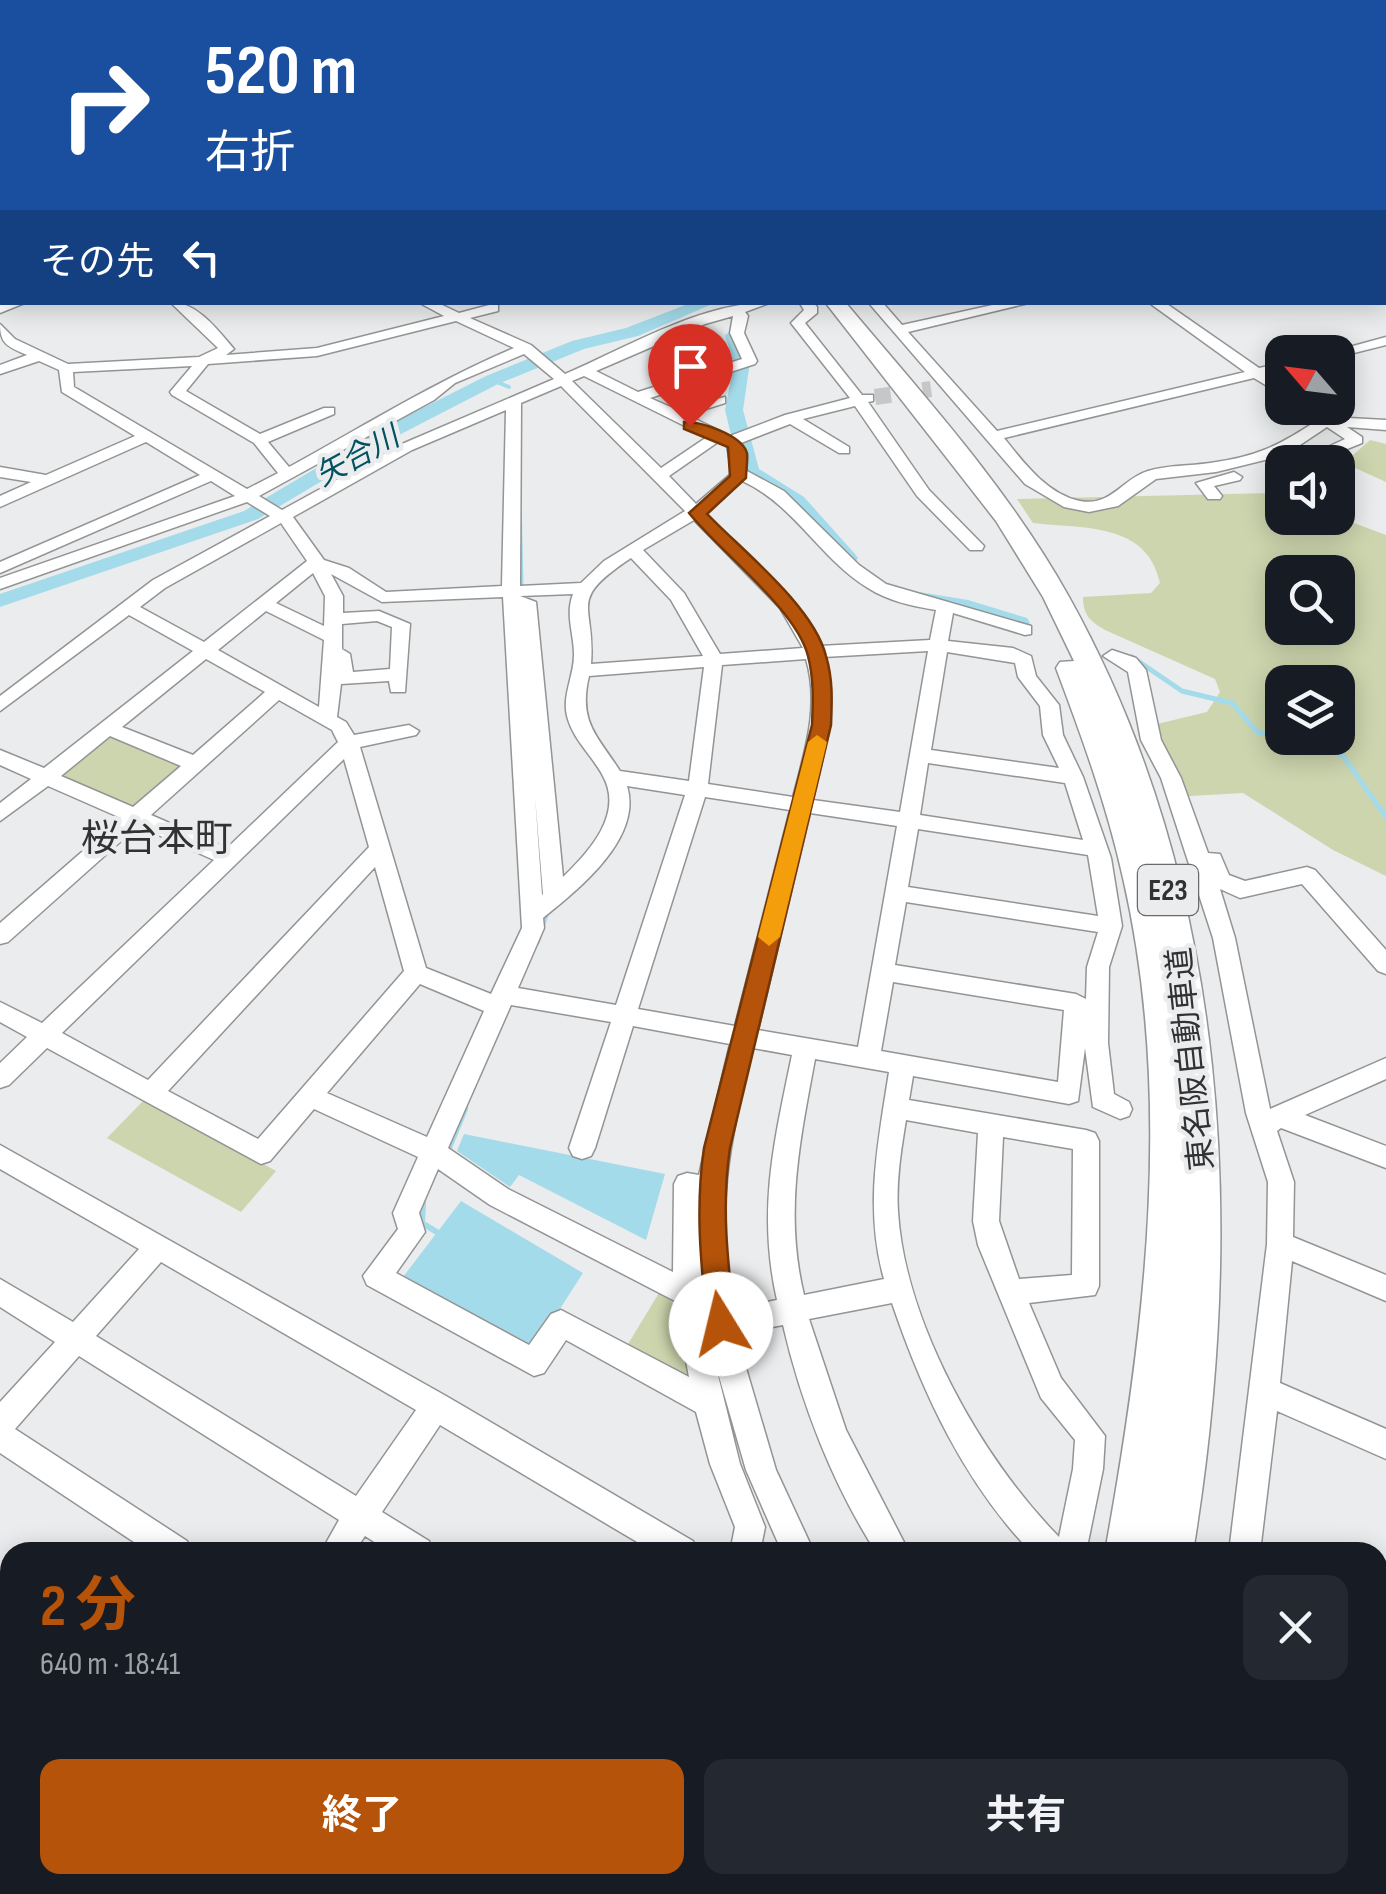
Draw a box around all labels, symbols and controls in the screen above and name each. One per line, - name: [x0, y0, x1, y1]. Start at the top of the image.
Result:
- text: 520 m: [205, 30, 357, 114]
- icon: right: [40, 40, 170, 170]
- text: 右折: [205, 126, 295, 181]
- icon: left: [174, 230, 229, 285]
- text: その先: [40, 240, 154, 285]
- pin: [648, 324, 733, 427]
- north arrow: [1265, 335, 1355, 425]
- map controls: [1265, 335, 1355, 755]
- icon: arrive: [663, 339, 718, 394]
- water label: 矢合川: [309, 418, 408, 494]
- button: sound: [1265, 445, 1355, 535]
- button: search: [1265, 555, 1355, 645]
- button: layers: [1265, 665, 1355, 755]
- district label: 桜台本町: [81, 817, 233, 862]
- road number: E23: [1138, 865, 1198, 915]
- street label: 東名阪自動車道: [1160, 945, 1223, 1172]
- position arrow: [669, 1272, 773, 1376]
- text: 2 分: [40, 1571, 136, 1643]
- button: close: [1243, 1575, 1348, 1680]
- text: 640 m · 18:41: [40, 1645, 180, 1684]
- button: 終了: [40, 1759, 684, 1874]
- button: 共有: [704, 1759, 1348, 1874]

